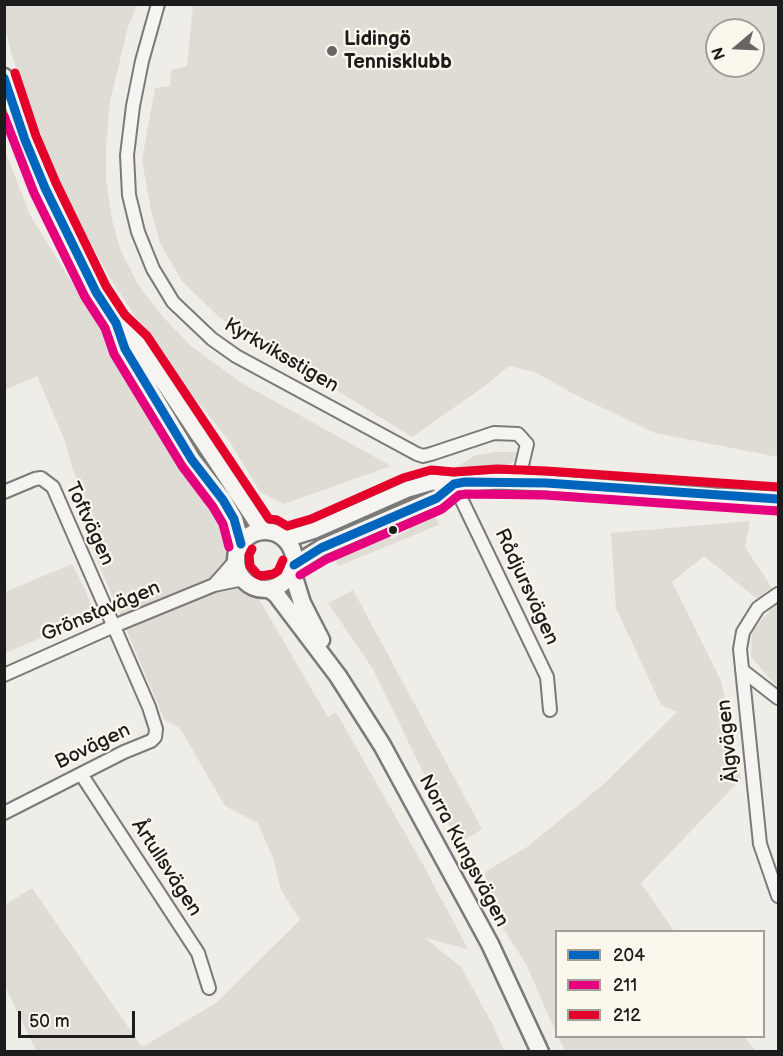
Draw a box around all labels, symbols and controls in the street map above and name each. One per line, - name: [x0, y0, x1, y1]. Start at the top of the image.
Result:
- north arrow: [705, 18, 765, 78]
- place label: Lidingö Tennisklubb: [344, 28, 452, 75]
- marker: Lidingö Tennisklubb: [325, 44, 339, 58]
- text: N: [708, 45, 730, 62]
- street label: Kyrkviksstigen: [220, 314, 342, 398]
- street label: Toftvägen: [59, 479, 119, 569]
- unlabelled marker: [387, 524, 399, 536]
- street label: Rådjursvägen: [489, 525, 563, 649]
- street label: Grönstavägen: [38, 576, 164, 648]
- street label: Älgvägen: [713, 698, 745, 784]
- street label: Bovägen: [52, 719, 134, 775]
- street label: Norra Kungsvägen: [413, 771, 513, 931]
- street label: Årtullsvägen: [126, 815, 206, 921]
- legend: [555, 930, 765, 1038]
- text: 204: [613, 945, 645, 966]
- text: 211: [613, 975, 637, 996]
- scale bar: [21, 999, 138, 1037]
- text: 212: [613, 1005, 641, 1026]
- text: 50 m: [29, 1011, 70, 1032]

